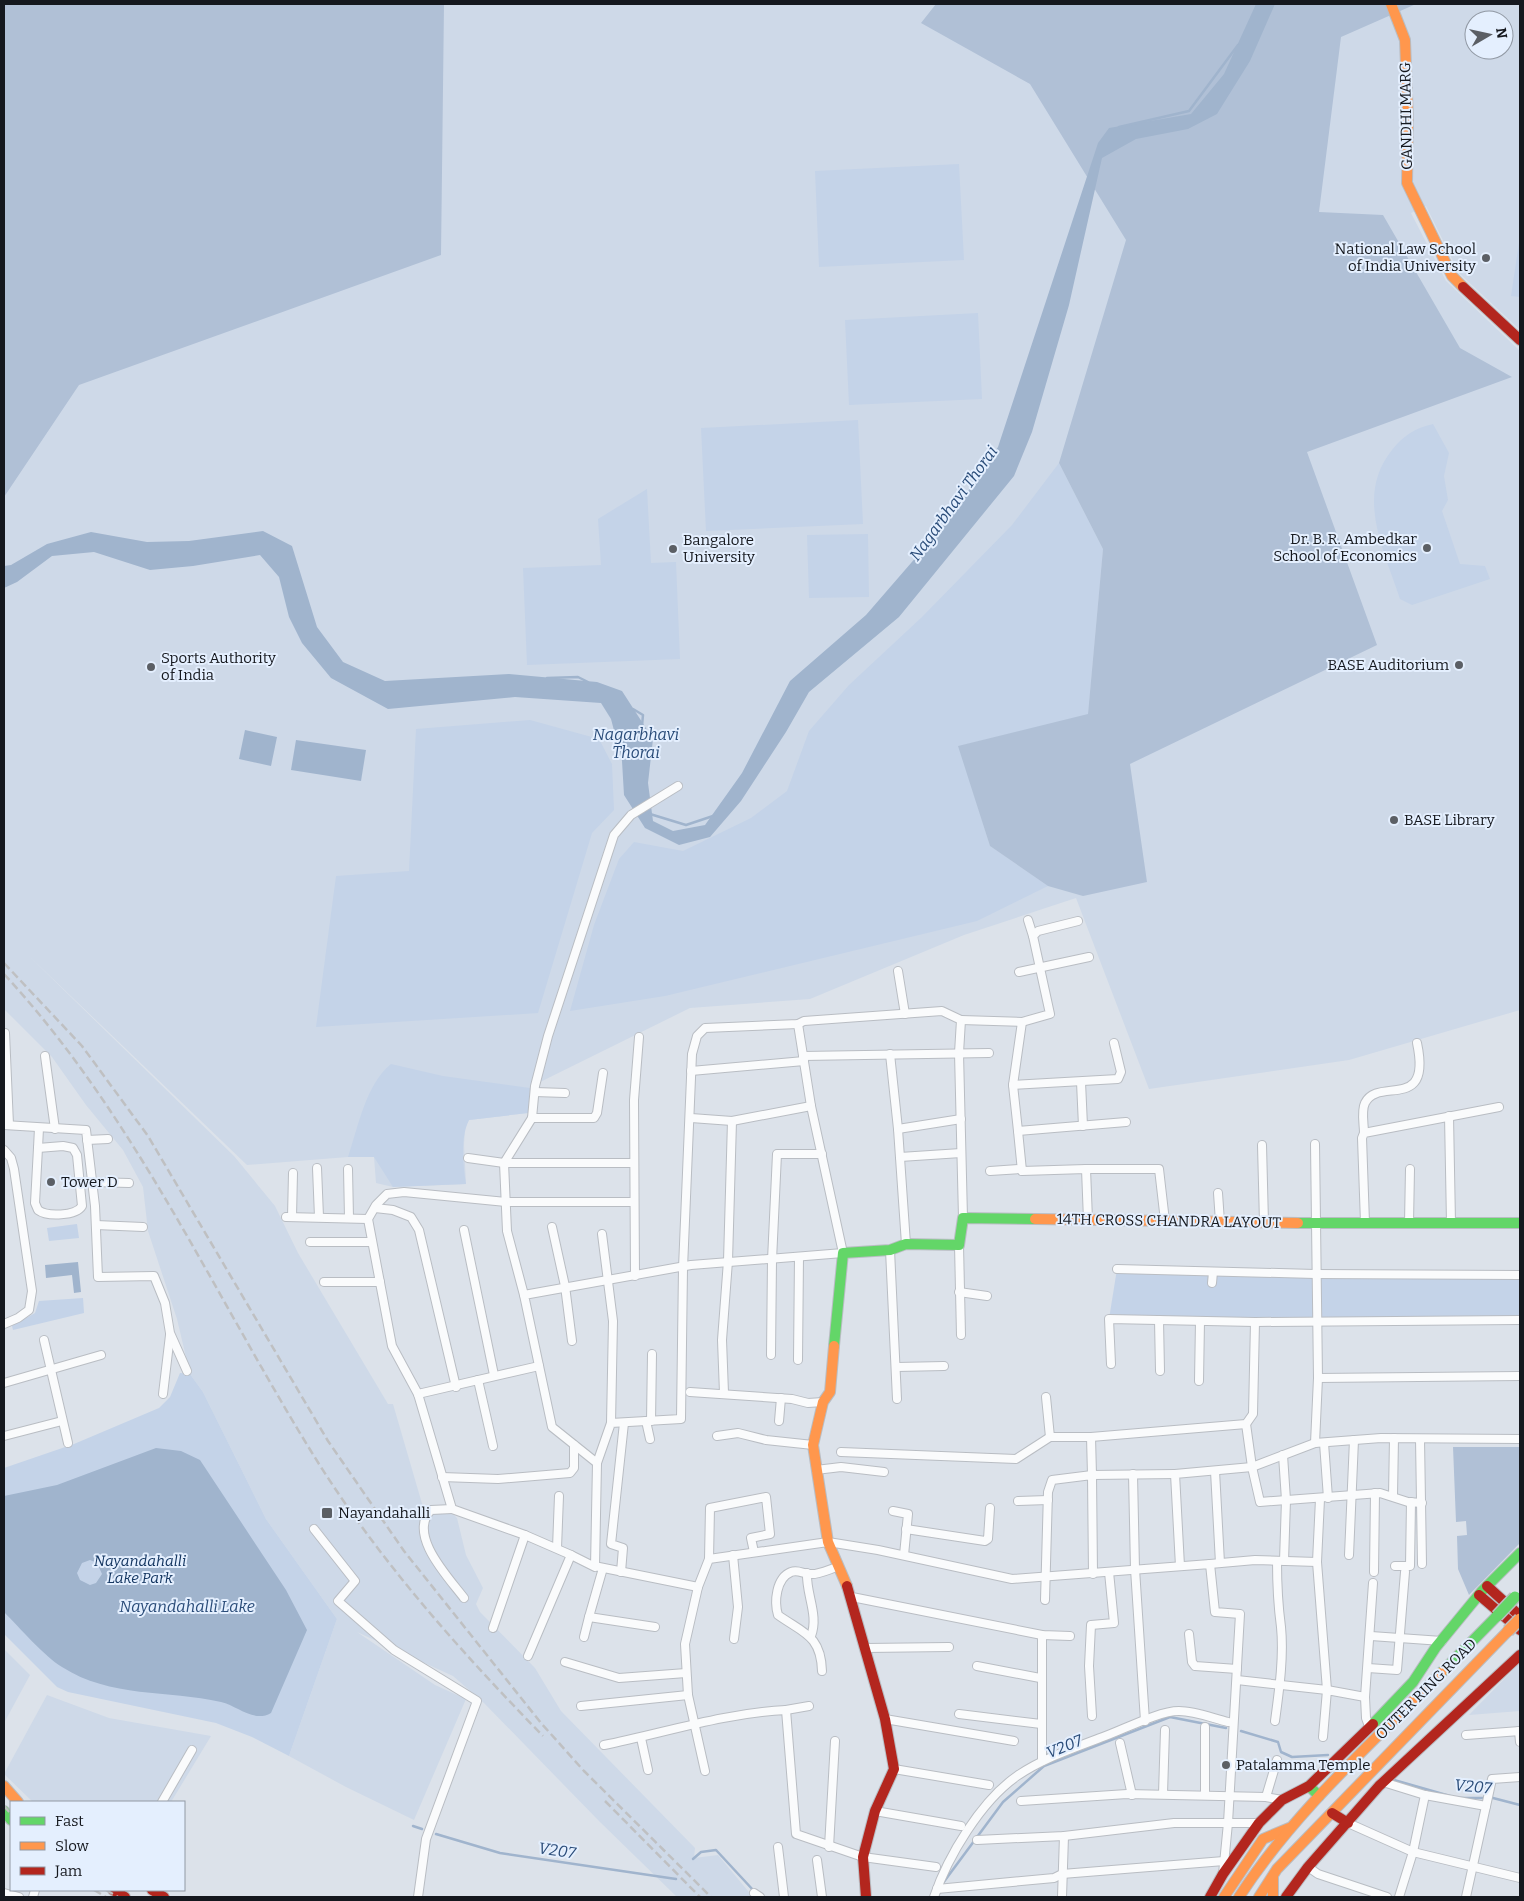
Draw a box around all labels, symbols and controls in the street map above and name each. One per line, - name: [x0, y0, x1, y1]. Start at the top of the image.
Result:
- north arrow: [1464, 10, 1514, 60]
- text: N: [1492, 26, 1511, 40]
- street label: GANDHI MARG: [1396, 62, 1416, 170]
- place label: National Law School of India University: [1335, 240, 1476, 275]
- marker: National Law School of India University: [1480, 252, 1492, 264]
- water label: Nagarbhavi Thorai: [905, 442, 1002, 564]
- place label: Dr. B. R. Ambedkar School of Economics: [1273, 530, 1417, 565]
- place label: Bangalore University: [683, 531, 755, 566]
- marker: Dr. B. R. Ambedkar School of Economics: [1421, 542, 1433, 554]
- marker: Bangalore University: [667, 543, 679, 555]
- place label: Sports Authority of India: [161, 649, 276, 684]
- place label: BASE Auditorium: [1327, 656, 1450, 674]
- marker: BASE Auditorium: [1453, 659, 1465, 671]
- marker: Sports Authority of India: [145, 661, 157, 673]
- water label: Nagarbhavi Thorai: [593, 725, 680, 762]
- place label: BASE Library: [1404, 811, 1495, 829]
- marker: BASE Library: [1388, 814, 1400, 826]
- place label: Tower D: [61, 1173, 118, 1191]
- marker: Tower D: [45, 1176, 57, 1188]
- street label: 14TH CROSS CHANDRA LAYOUT: [1057, 1210, 1282, 1232]
- place label: Nayandahalli: [338, 1504, 431, 1522]
- marker: Nayandahalli: [320, 1506, 334, 1520]
- park label: Nayandahalli Lake Park: [94, 1552, 186, 1587]
- water label: Nayandahalli Lake: [119, 1597, 255, 1616]
- street label: OUTER RING ROAD: [1372, 1635, 1480, 1743]
- water label: V207: [1043, 1730, 1086, 1762]
- place label: Patalamma Temple: [1236, 1756, 1370, 1774]
- marker: Patalamma Temple: [1220, 1759, 1232, 1771]
- water label: V207: [1454, 1775, 1494, 1798]
- legend: [10, 1801, 185, 1891]
- text: Fast: [55, 1812, 84, 1830]
- text: Slow: [55, 1837, 90, 1855]
- water label: V207: [537, 1838, 578, 1863]
- text: Jam: [54, 1862, 83, 1880]

